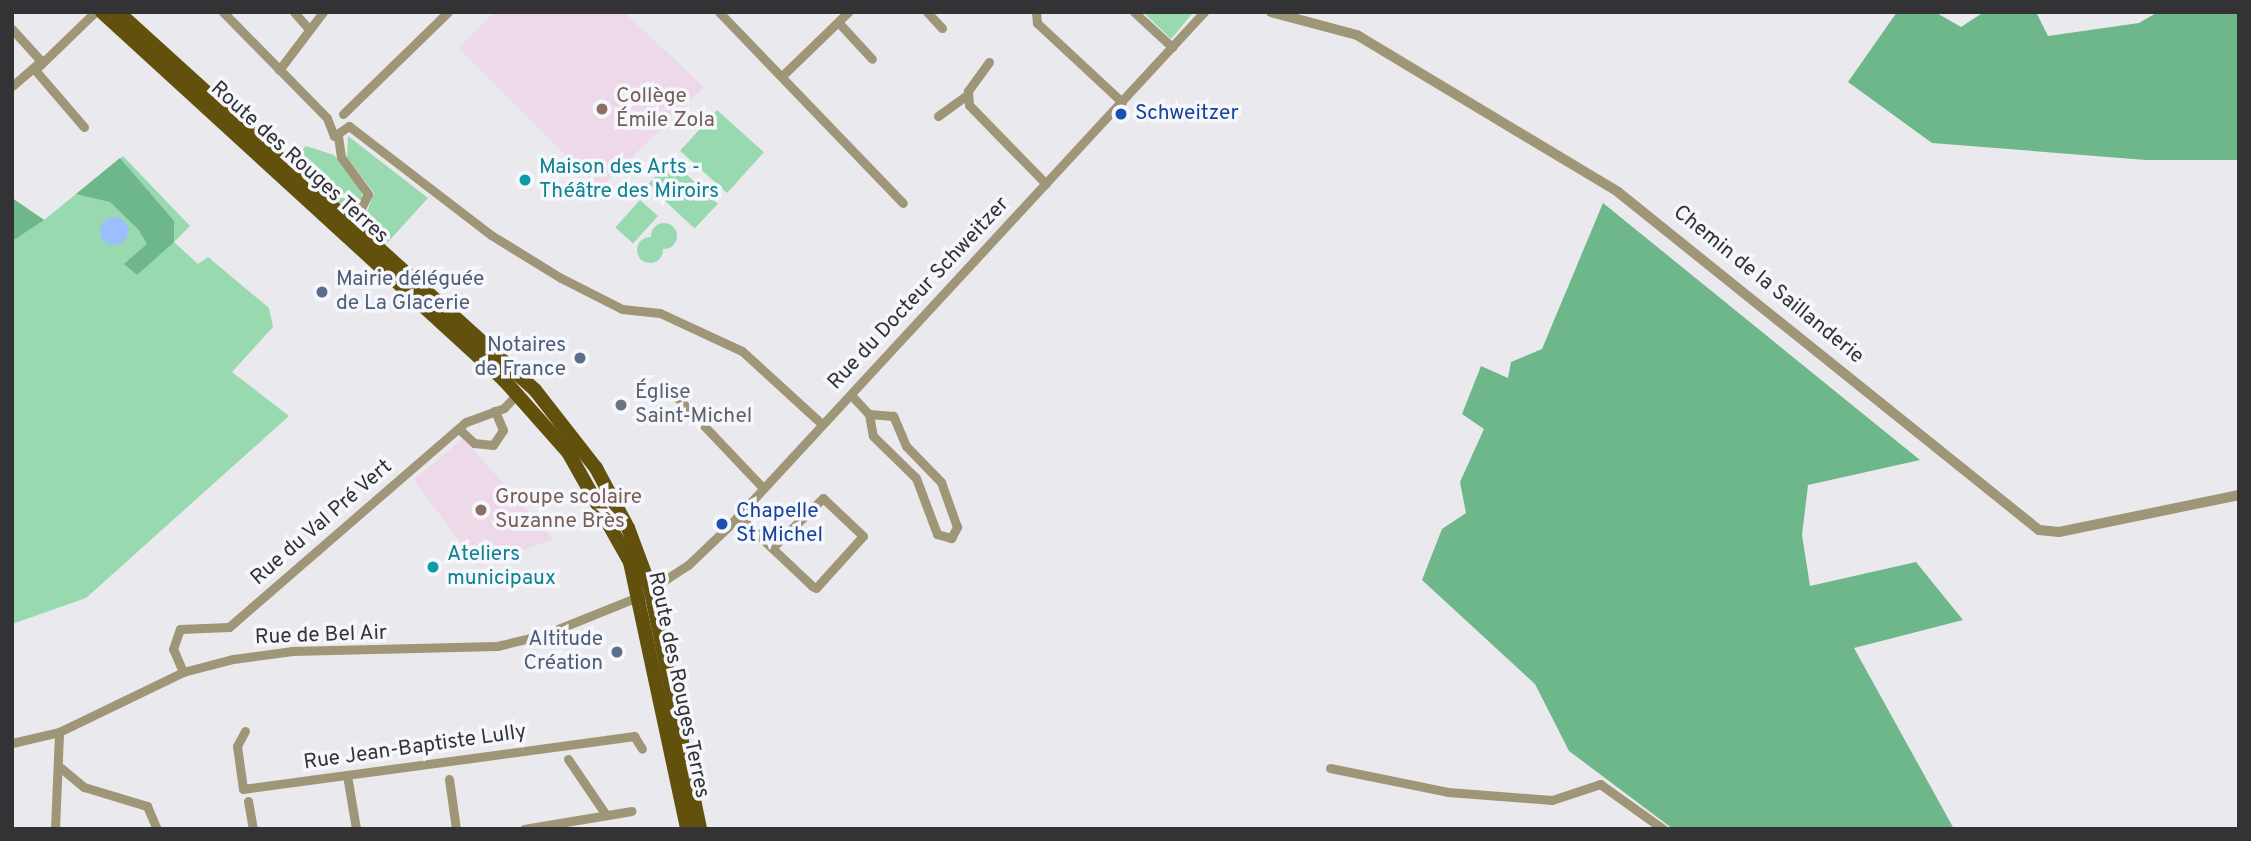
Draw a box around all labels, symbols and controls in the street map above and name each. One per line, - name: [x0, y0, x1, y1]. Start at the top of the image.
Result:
- street label: Route des Rouges Terres: [205, 76, 393, 250]
- place label: Collège Émile Zola: [616, 84, 715, 134]
- marker: Collège Émile Zola: [594, 101, 610, 117]
- place label: Schweitzer: [1135, 101, 1239, 127]
- marker: Schweitzer: [1113, 106, 1129, 122]
- place label: Maison des Arts - Théâtre des Miroirs: [539, 155, 719, 205]
- marker: Maison des Arts - Théâtre des Miroirs: [517, 172, 533, 188]
- street label: Rue du Docteur Schweitzer: [823, 192, 1015, 396]
- street label: Chemin de la Saillanderie: [1668, 200, 1868, 370]
- place label: Mairie déléguée de La Glacerie: [336, 267, 484, 317]
- marker: Mairie déléguée de La Glacerie: [314, 284, 330, 300]
- place label: Notaires de France: [475, 333, 566, 383]
- marker: Notaires de France: [572, 350, 588, 366]
- place label: Église Saint-Michel: [635, 380, 752, 430]
- marker: Église Saint-Michel: [613, 397, 629, 413]
- street label: Rue du Val Pré Vert: [246, 454, 398, 592]
- place label: Groupe scolaire Suzanne Brès: [495, 485, 642, 535]
- place label: Chapelle St Michel: [736, 499, 823, 549]
- marker: Groupe scolaire Suzanne Brès: [473, 502, 489, 518]
- marker: Chapelle St Michel: [714, 516, 730, 532]
- place label: Ateliers municipaux: [447, 542, 556, 592]
- marker: Ateliers municipaux: [425, 559, 441, 575]
- street label: Route des Rouges Terres: [642, 569, 714, 801]
- street label: Rue de Bel Air: [254, 621, 388, 651]
- place label: Altitude Création: [523, 627, 603, 677]
- marker: Altitude Création: [609, 644, 625, 660]
- street label: Rue Jean-Baptiste Lully: [302, 720, 528, 776]

